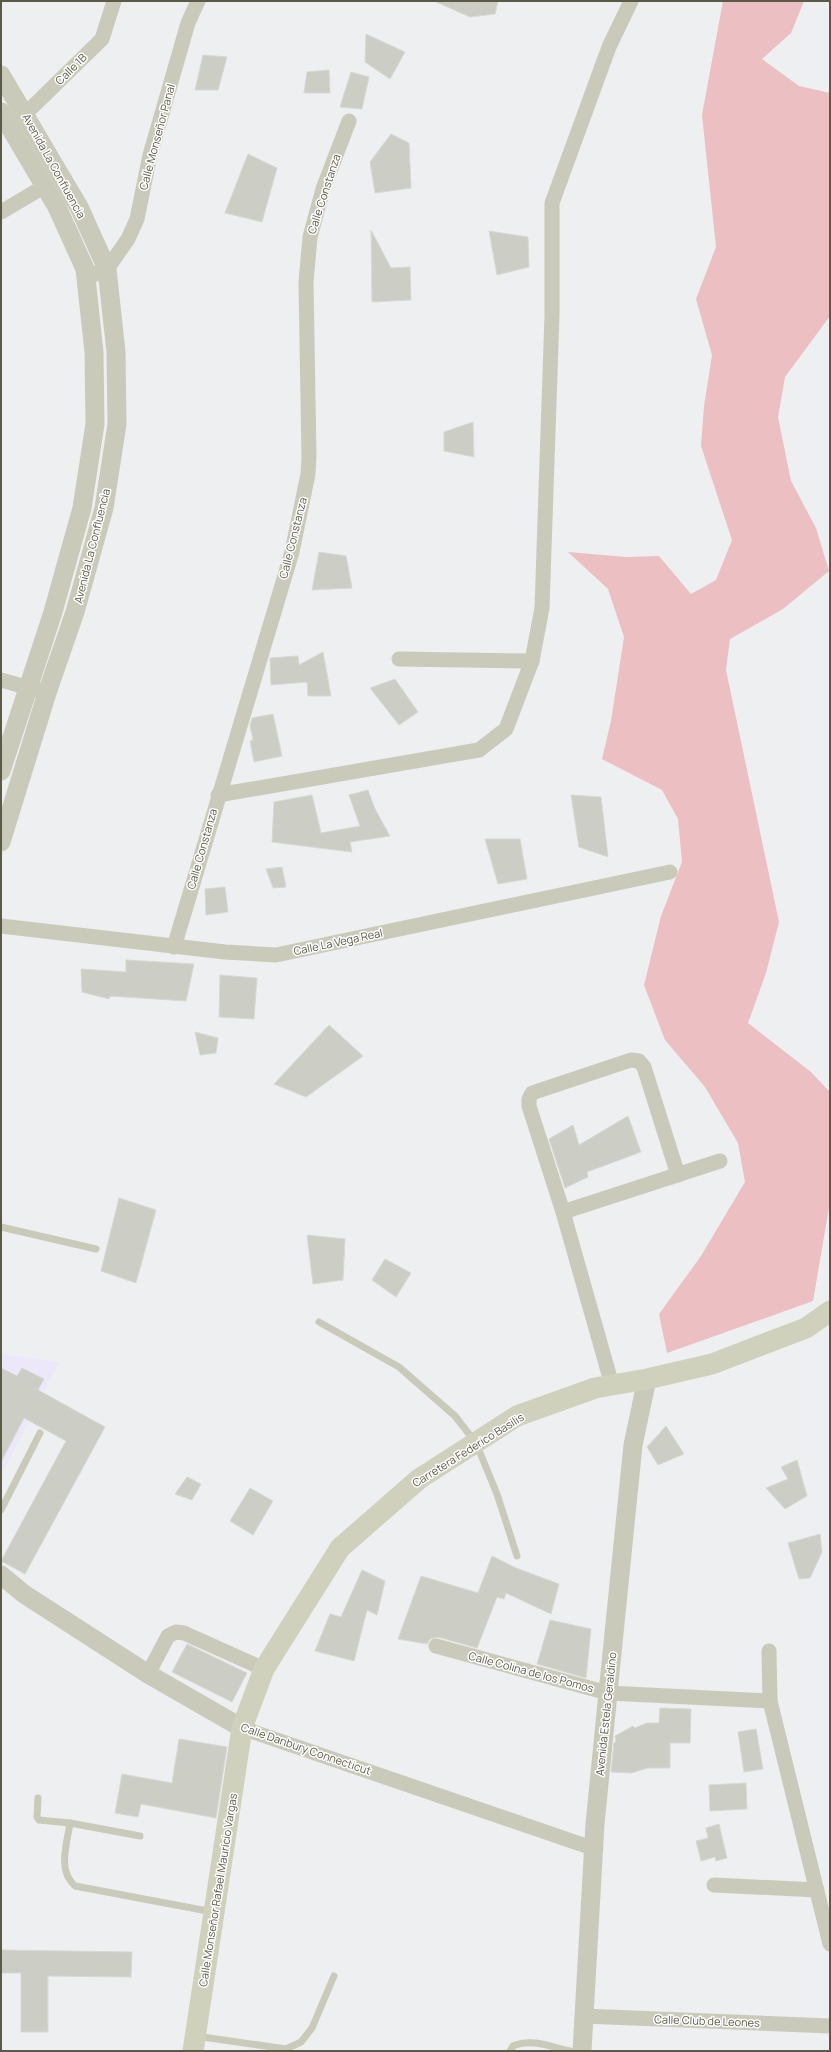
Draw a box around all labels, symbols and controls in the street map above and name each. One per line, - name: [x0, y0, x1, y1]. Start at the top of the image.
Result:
- street label: Calle 1B: [52, 49, 90, 88]
- street label: Calle Monseñor Panal: [135, 82, 178, 192]
- street label: Avenida La Confluencia: [19, 111, 90, 221]
- street label: Calle Constanza: [304, 152, 343, 236]
- street label: Avenida La Confluencia: [70, 487, 113, 605]
- street label: Calle Constanza: [275, 496, 310, 580]
- street label: Calle Constanza: [183, 807, 220, 891]
- street label: Calle La Vega Real: [292, 925, 384, 958]
- street label: Carretera Federico Basilis: [409, 1409, 527, 1490]
- street label: Calle Colina de los Pomos: [467, 1648, 596, 1695]
- street label: Avenida Estela Geraldino: [592, 1651, 620, 1777]
- street label: Calle Danbury Connecticut: [239, 1719, 373, 1778]
- street label: Calle Monseñor Rafael Mauricio Vargas: [195, 1792, 240, 1988]
- street label: Calle Club de Leones: [654, 2011, 760, 2030]

